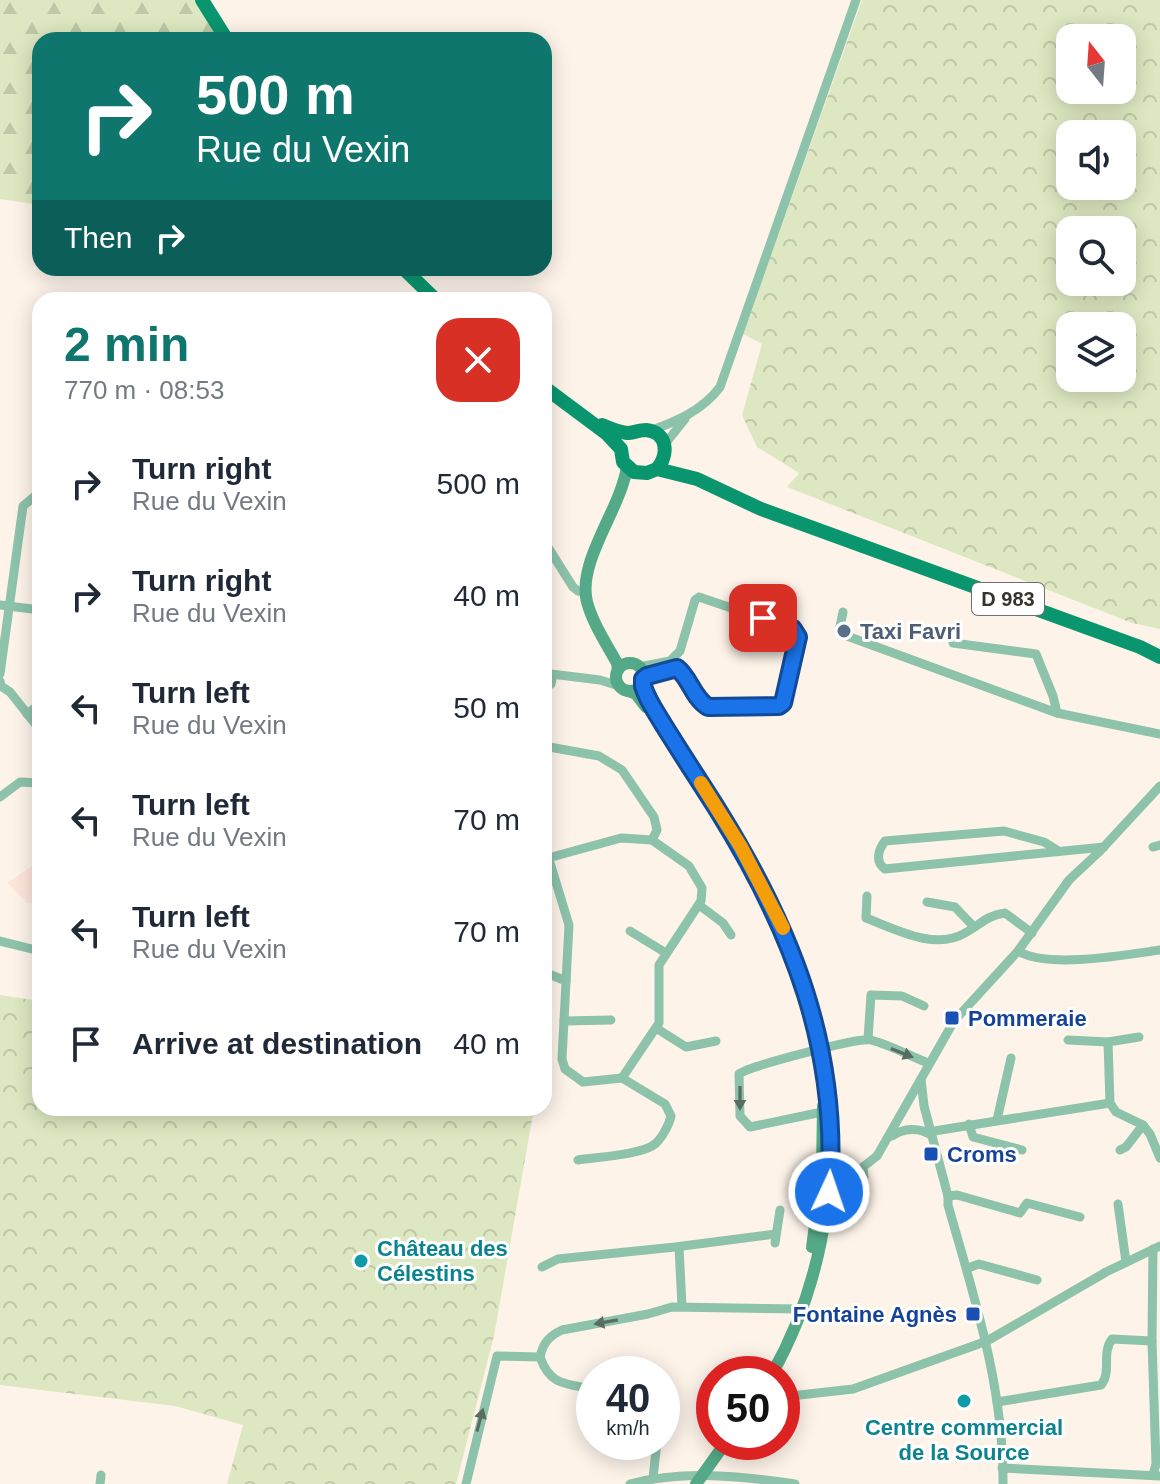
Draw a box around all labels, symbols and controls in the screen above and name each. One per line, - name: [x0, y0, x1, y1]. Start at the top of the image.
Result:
- north arrow: [1056, 24, 1136, 104]
- map controls: [1056, 24, 1136, 392]
- text: 500 m: [196, 63, 355, 126]
- icon: right: [64, 64, 168, 168]
- button: sound: [1056, 120, 1136, 200]
- text: Rue du Vexin: [196, 129, 410, 170]
- icon: right: [148, 216, 192, 260]
- button: search: [1056, 216, 1136, 296]
- text: Then: [64, 221, 132, 254]
- button: layers: [1056, 312, 1136, 392]
- text: 2 min: [64, 318, 189, 371]
- button: close: [436, 318, 520, 402]
- text: 770 m · 08:53: [64, 375, 224, 405]
- text: Turn right: [132, 452, 271, 485]
- icon: right: [64, 462, 108, 506]
- text: 500 m: [437, 467, 520, 500]
- text: Rue du Vexin: [132, 486, 287, 516]
- text: Turn right: [132, 564, 271, 597]
- icon: right: [64, 574, 108, 618]
- text: 40 m: [453, 579, 520, 612]
- road number: D 983: [972, 583, 1044, 615]
- pin: [729, 584, 797, 652]
- icon: arrive: [741, 596, 785, 640]
- text: Rue du Vexin: [132, 598, 287, 628]
- place label: Taxi Favri: [860, 619, 961, 644]
- marker: Taxi Favri: [835, 622, 853, 640]
- text: Turn left: [132, 676, 250, 709]
- icon: left: [64, 686, 108, 730]
- text: 50 m: [453, 691, 520, 724]
- text: Rue du Vexin: [132, 710, 287, 740]
- text: Turn left: [132, 788, 250, 821]
- icon: left: [64, 798, 108, 842]
- text: 70 m: [453, 803, 520, 836]
- text: Rue du Vexin: [132, 822, 287, 852]
- text: Turn left: [132, 900, 250, 933]
- icon: left: [64, 910, 108, 954]
- text: 70 m: [453, 915, 520, 948]
- text: Rue du Vexin: [132, 934, 287, 964]
- place label: Pommeraie: [968, 1006, 1087, 1031]
- marker: Pommeraie: [943, 1009, 961, 1027]
- icon: arrive: [64, 1022, 108, 1066]
- text: Arrive at destination: [132, 1027, 422, 1060]
- text: 40 m: [453, 1027, 520, 1060]
- one-way arrow: [890, 1046, 914, 1059]
- one-way arrow: [734, 1086, 746, 1111]
- place label: Croms: [947, 1142, 1017, 1167]
- marker: Croms: [922, 1145, 940, 1163]
- position arrow: [787, 1150, 871, 1234]
- place label: Château des Célestins: [377, 1236, 508, 1286]
- marker: Château des Célestins: [352, 1252, 370, 1270]
- place label: Fontaine Agnès: [793, 1302, 957, 1327]
- marker: Fontaine Agnès: [964, 1305, 982, 1323]
- one-way arrow: [593, 1316, 618, 1328]
- speed limit sign: 50: [696, 1356, 800, 1460]
- text: 40: [606, 1376, 650, 1420]
- marker: Centre commercial de la Source: [955, 1392, 973, 1410]
- one-way arrow: [474, 1407, 487, 1431]
- place label: Centre commercial de la Source: [865, 1415, 1063, 1465]
- text: km/h: [606, 1417, 650, 1439]

